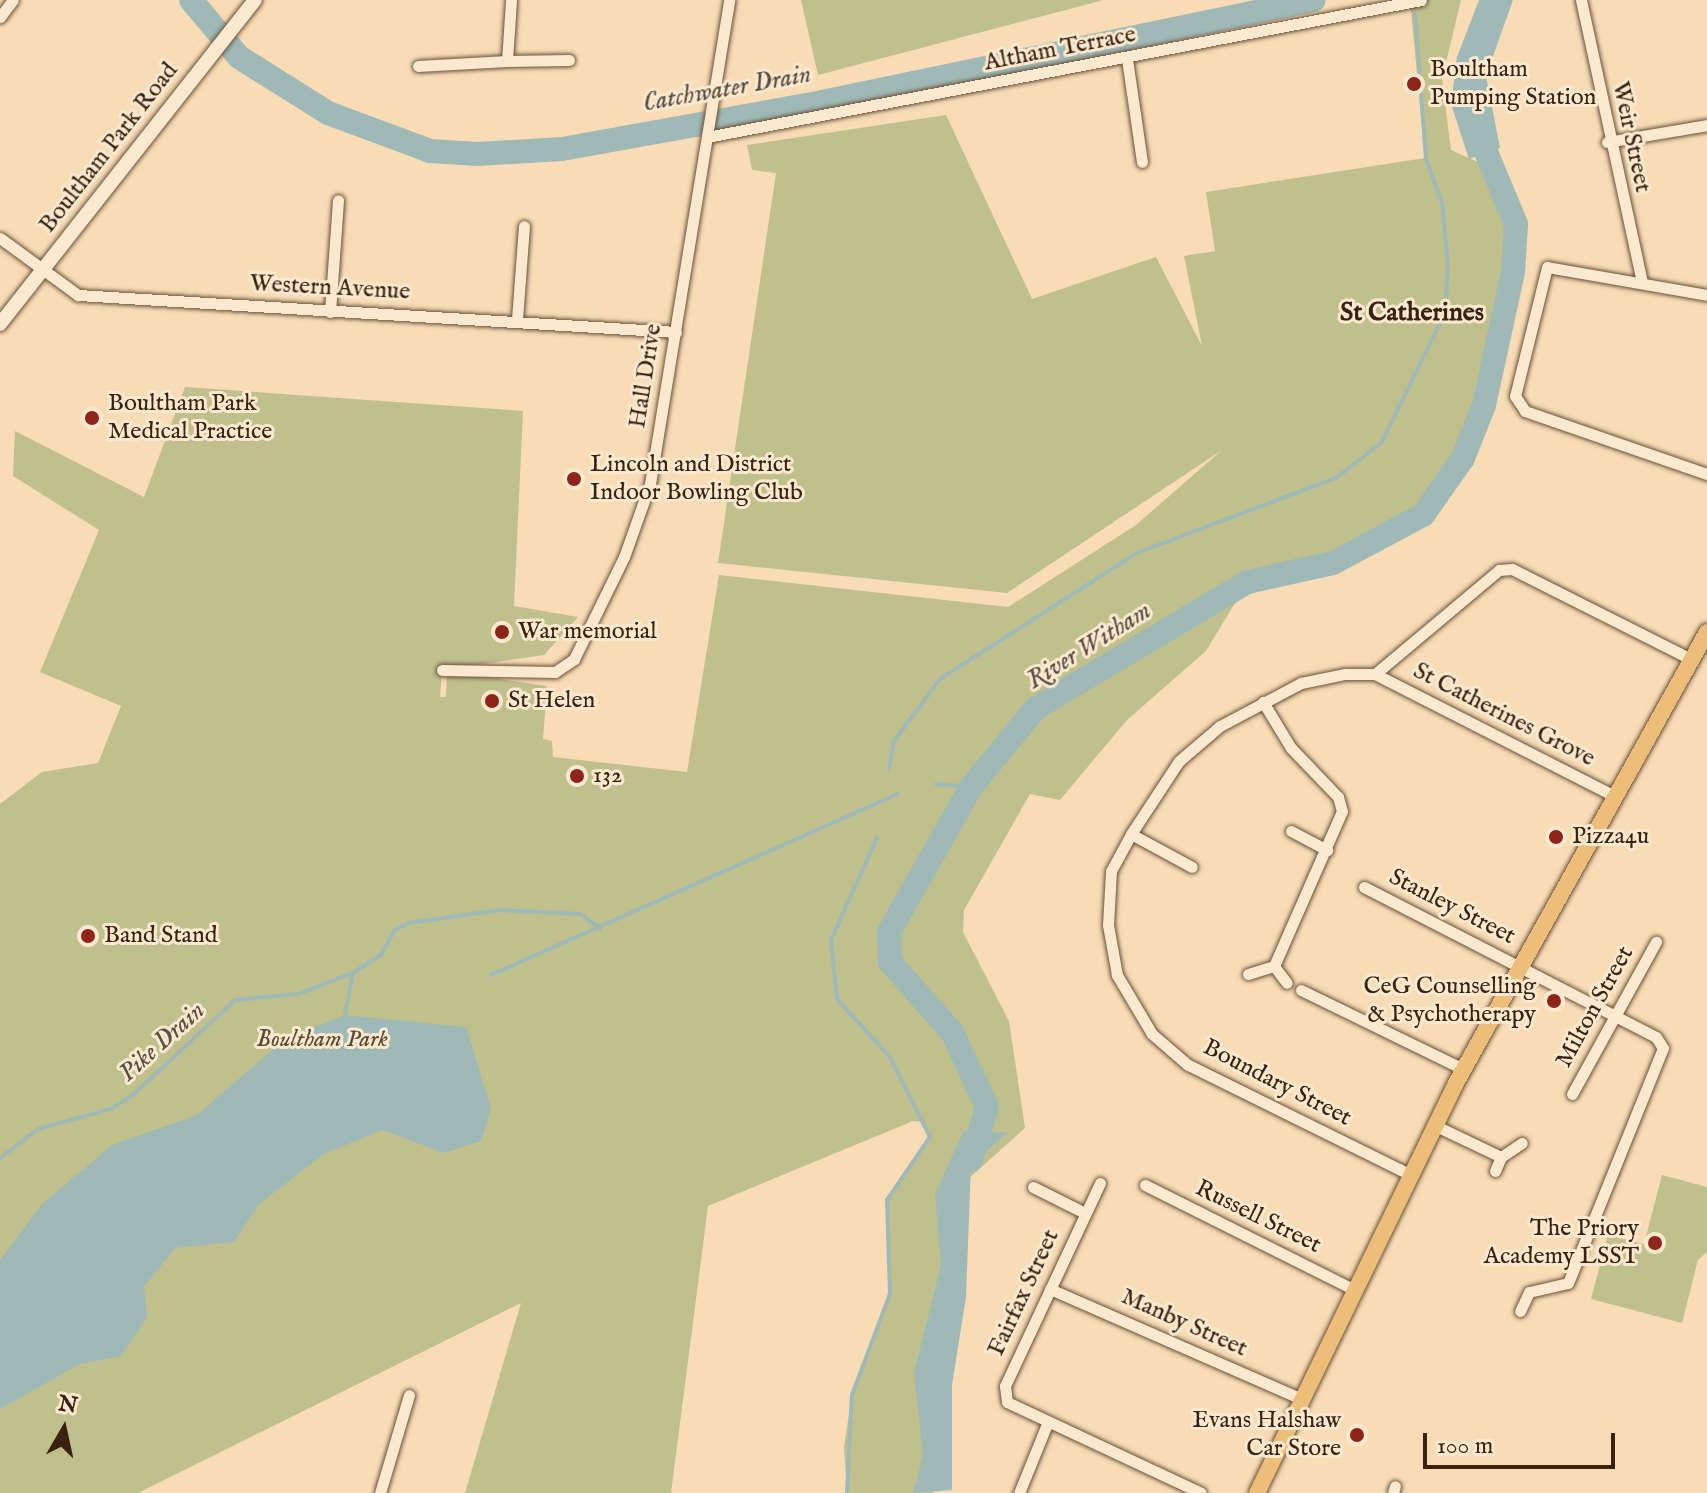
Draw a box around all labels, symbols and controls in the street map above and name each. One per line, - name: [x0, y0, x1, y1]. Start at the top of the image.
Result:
- street label: Altham Terrace: [982, 20, 1138, 78]
- place label: Boultham Pumping Station: [1430, 56, 1596, 112]
- street label: Boultham Park Road: [34, 57, 184, 239]
- water label: Catchwater Drain: [640, 59, 814, 119]
- marker: Boultham Pumping Station: [1405, 75, 1423, 93]
- street label: Weir Street: [1605, 79, 1657, 195]
- street label: Western Avenue: [249, 269, 411, 307]
- district label: St Catherines: [1340, 297, 1484, 329]
- street label: Hall Drive: [624, 322, 668, 430]
- place label: Boultham Park Medical Practice: [108, 390, 272, 446]
- marker: Boultham Park Medical Practice: [83, 409, 101, 427]
- place label: Lincoln and District Indoor Bowling Club: [590, 451, 803, 507]
- marker: Lincoln and District Indoor Bowling Club: [565, 470, 583, 488]
- water label: River Witham: [1021, 596, 1157, 696]
- place label: War memorial: [518, 618, 657, 646]
- marker: War memorial: [493, 623, 511, 641]
- street label: St Catherines Grove: [1408, 657, 1600, 773]
- place label: St Helen: [508, 687, 595, 715]
- marker: St Helen: [483, 692, 501, 710]
- place label: 132: [593, 762, 622, 790]
- marker: 132: [568, 767, 586, 785]
- place label: Pizza4u: [1572, 823, 1649, 851]
- marker: Pizza4u: [1547, 828, 1565, 846]
- street label: Stanley Street: [1384, 863, 1520, 951]
- place label: Band Stand: [104, 922, 218, 950]
- marker: Band Stand: [79, 927, 97, 945]
- street label: Milton Street: [1550, 941, 1640, 1073]
- place label: CeG Counselling & Psychotherapy: [1363, 973, 1536, 1029]
- marker: CeG Counselling & Psychotherapy: [1543, 990, 1565, 1012]
- water label: Pike Drain: [113, 995, 211, 1089]
- park label: Boultham Park: [256, 1026, 388, 1054]
- street label: Boundary Street: [1198, 1033, 1356, 1133]
- street label: Russell Street: [1190, 1174, 1326, 1260]
- place label: The Priory Academy LSST: [1484, 1215, 1639, 1271]
- street label: Fairfax Street: [982, 1225, 1066, 1361]
- marker: The Priory Academy LSST: [1646, 1234, 1664, 1252]
- street label: Manby Street: [1117, 1282, 1251, 1364]
- north arrow: [24, 1389, 104, 1469]
- text: N: [56, 1390, 79, 1421]
- place label: Evans Halshaw Car Store: [1193, 1407, 1341, 1463]
- scale bar: [1427, 1417, 1619, 1467]
- marker: Evans Halshaw Car Store: [1348, 1426, 1366, 1444]
- text: 100 m: [1437, 1431, 1493, 1462]

